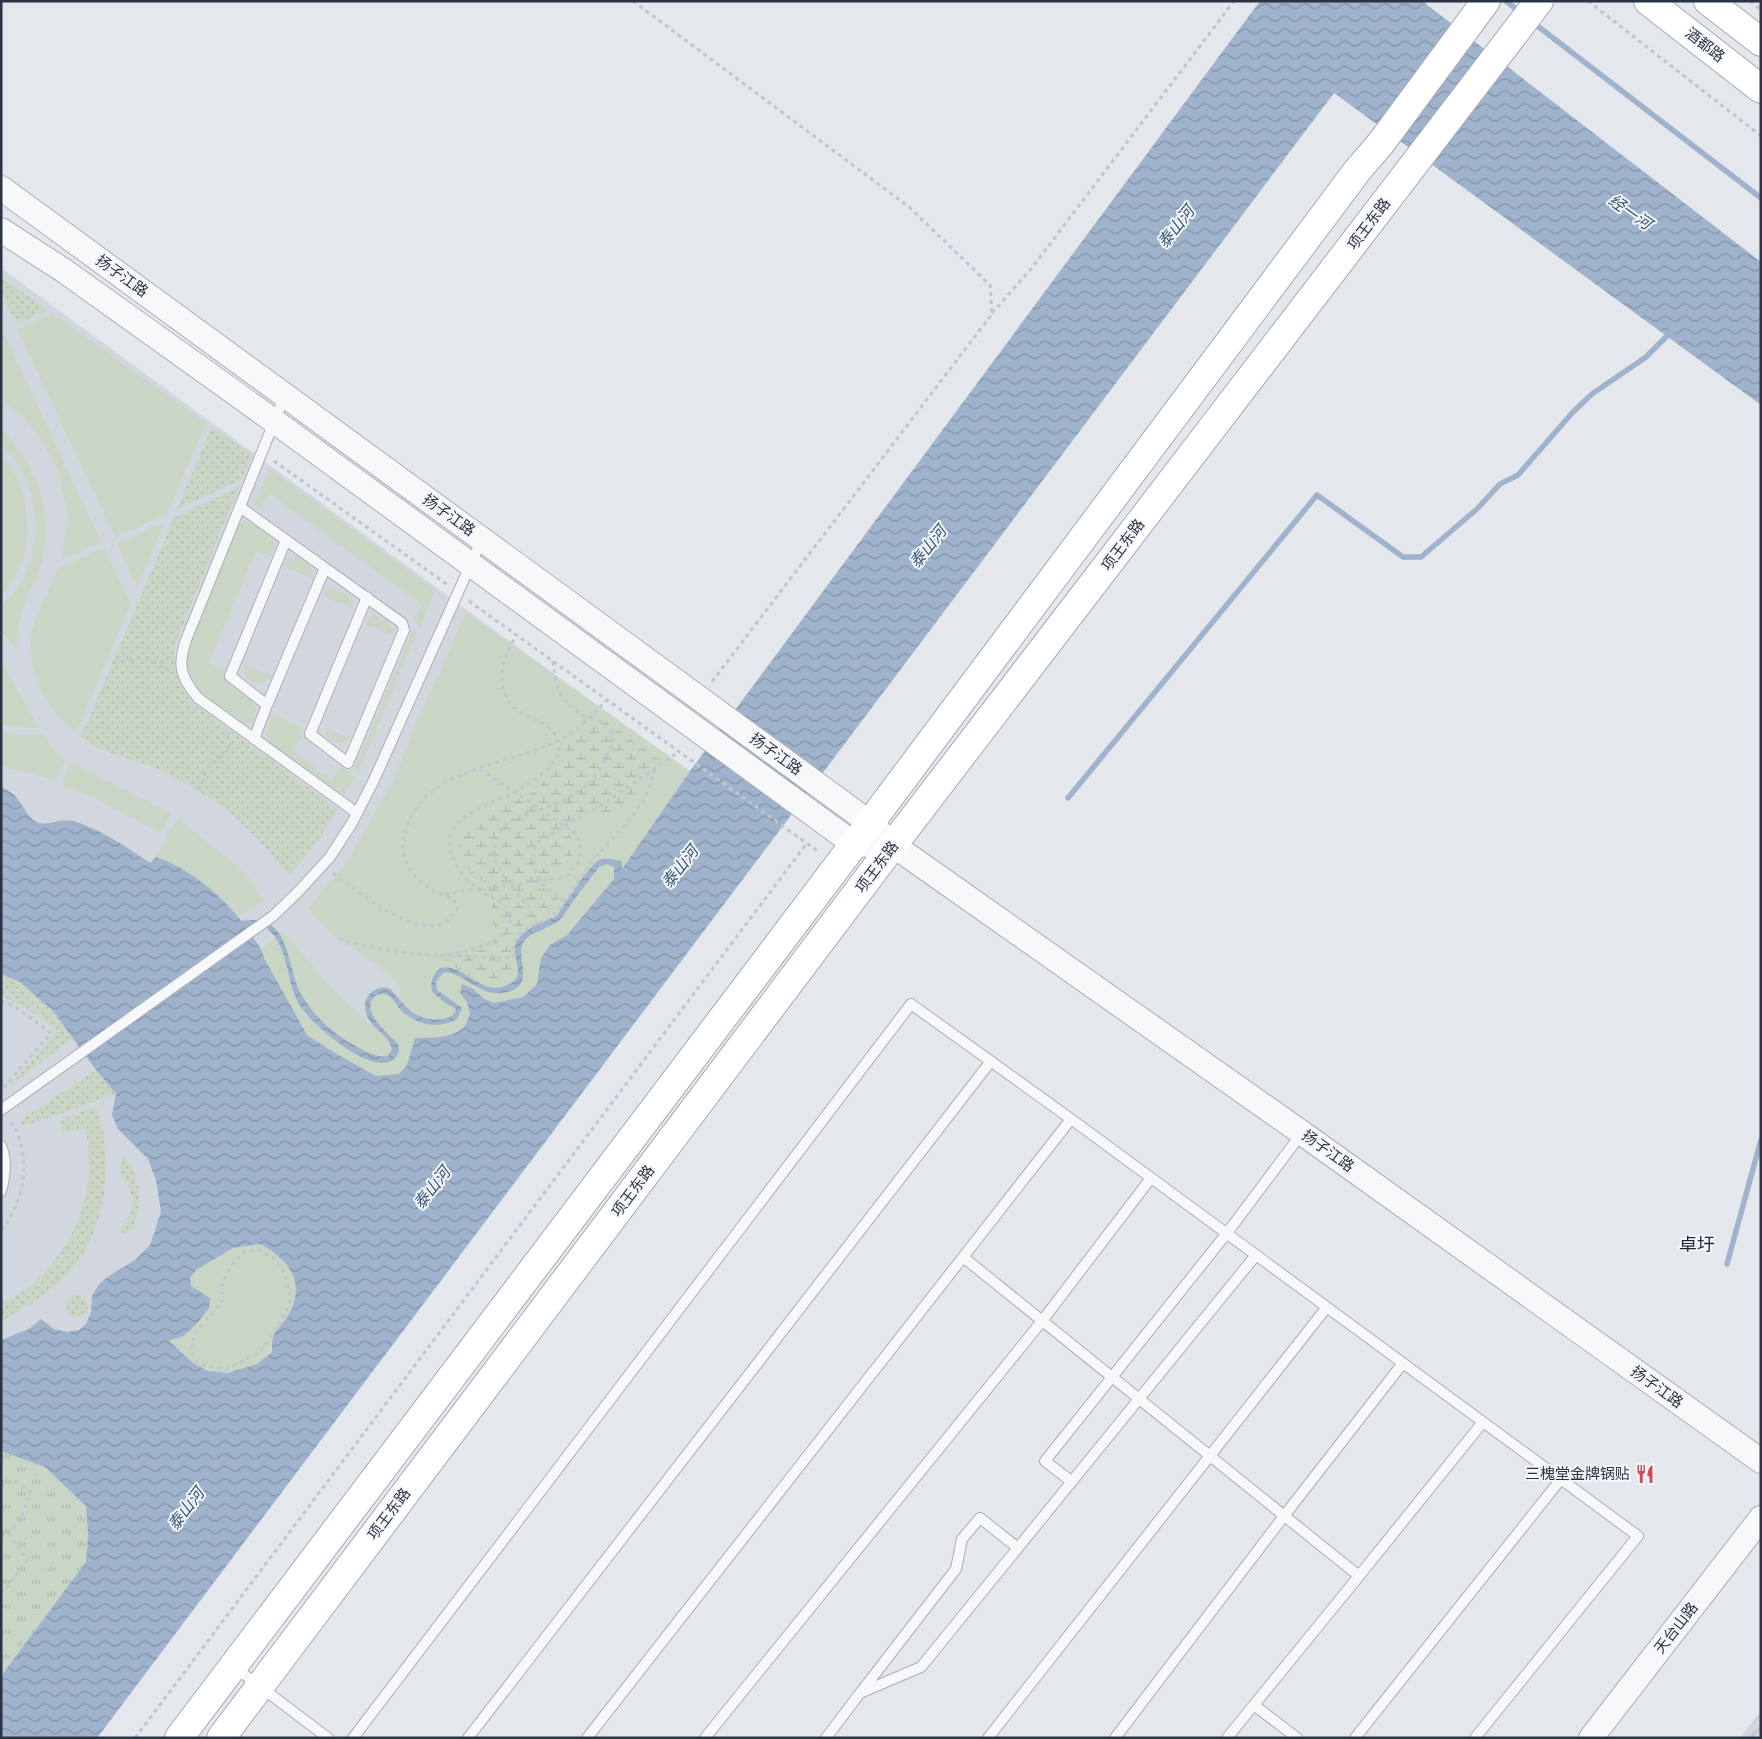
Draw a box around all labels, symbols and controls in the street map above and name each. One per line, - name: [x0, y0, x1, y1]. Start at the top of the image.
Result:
- street label: 酒都路: [1682, 24, 1728, 66]
- water label: 经一河: [1605, 190, 1658, 235]
- street label: 项王东路: [1344, 195, 1394, 253]
- water label: 泰山河: [1154, 200, 1200, 252]
- street label: 扬子江路: [92, 251, 152, 301]
- street label: 扬子江路: [419, 490, 479, 540]
- street label: 项王东路: [1098, 516, 1148, 574]
- water label: 泰山河: [906, 520, 952, 572]
- street label: 扬子江路: [746, 729, 806, 779]
- street label: 项王东路: [852, 838, 902, 896]
- water label: 泰山河: [658, 840, 704, 892]
- street label: 扬子江路: [1298, 1126, 1358, 1176]
- water label: 泰山河: [410, 1161, 456, 1213]
- street label: 项王东路: [608, 1162, 658, 1220]
- district label: 卓圩: [1679, 1234, 1715, 1256]
- street label: 扬子江路: [1627, 1362, 1687, 1412]
- restaurant icon: 三槐堂金牌锅贴: [1634, 1463, 1656, 1485]
- place label: 三槐堂金牌锅贴: [1525, 1465, 1630, 1483]
- water label: 泰山河: [164, 1482, 210, 1534]
- street label: 项王东路: [364, 1485, 414, 1543]
- street label: 天台山路: [1650, 1599, 1702, 1657]

